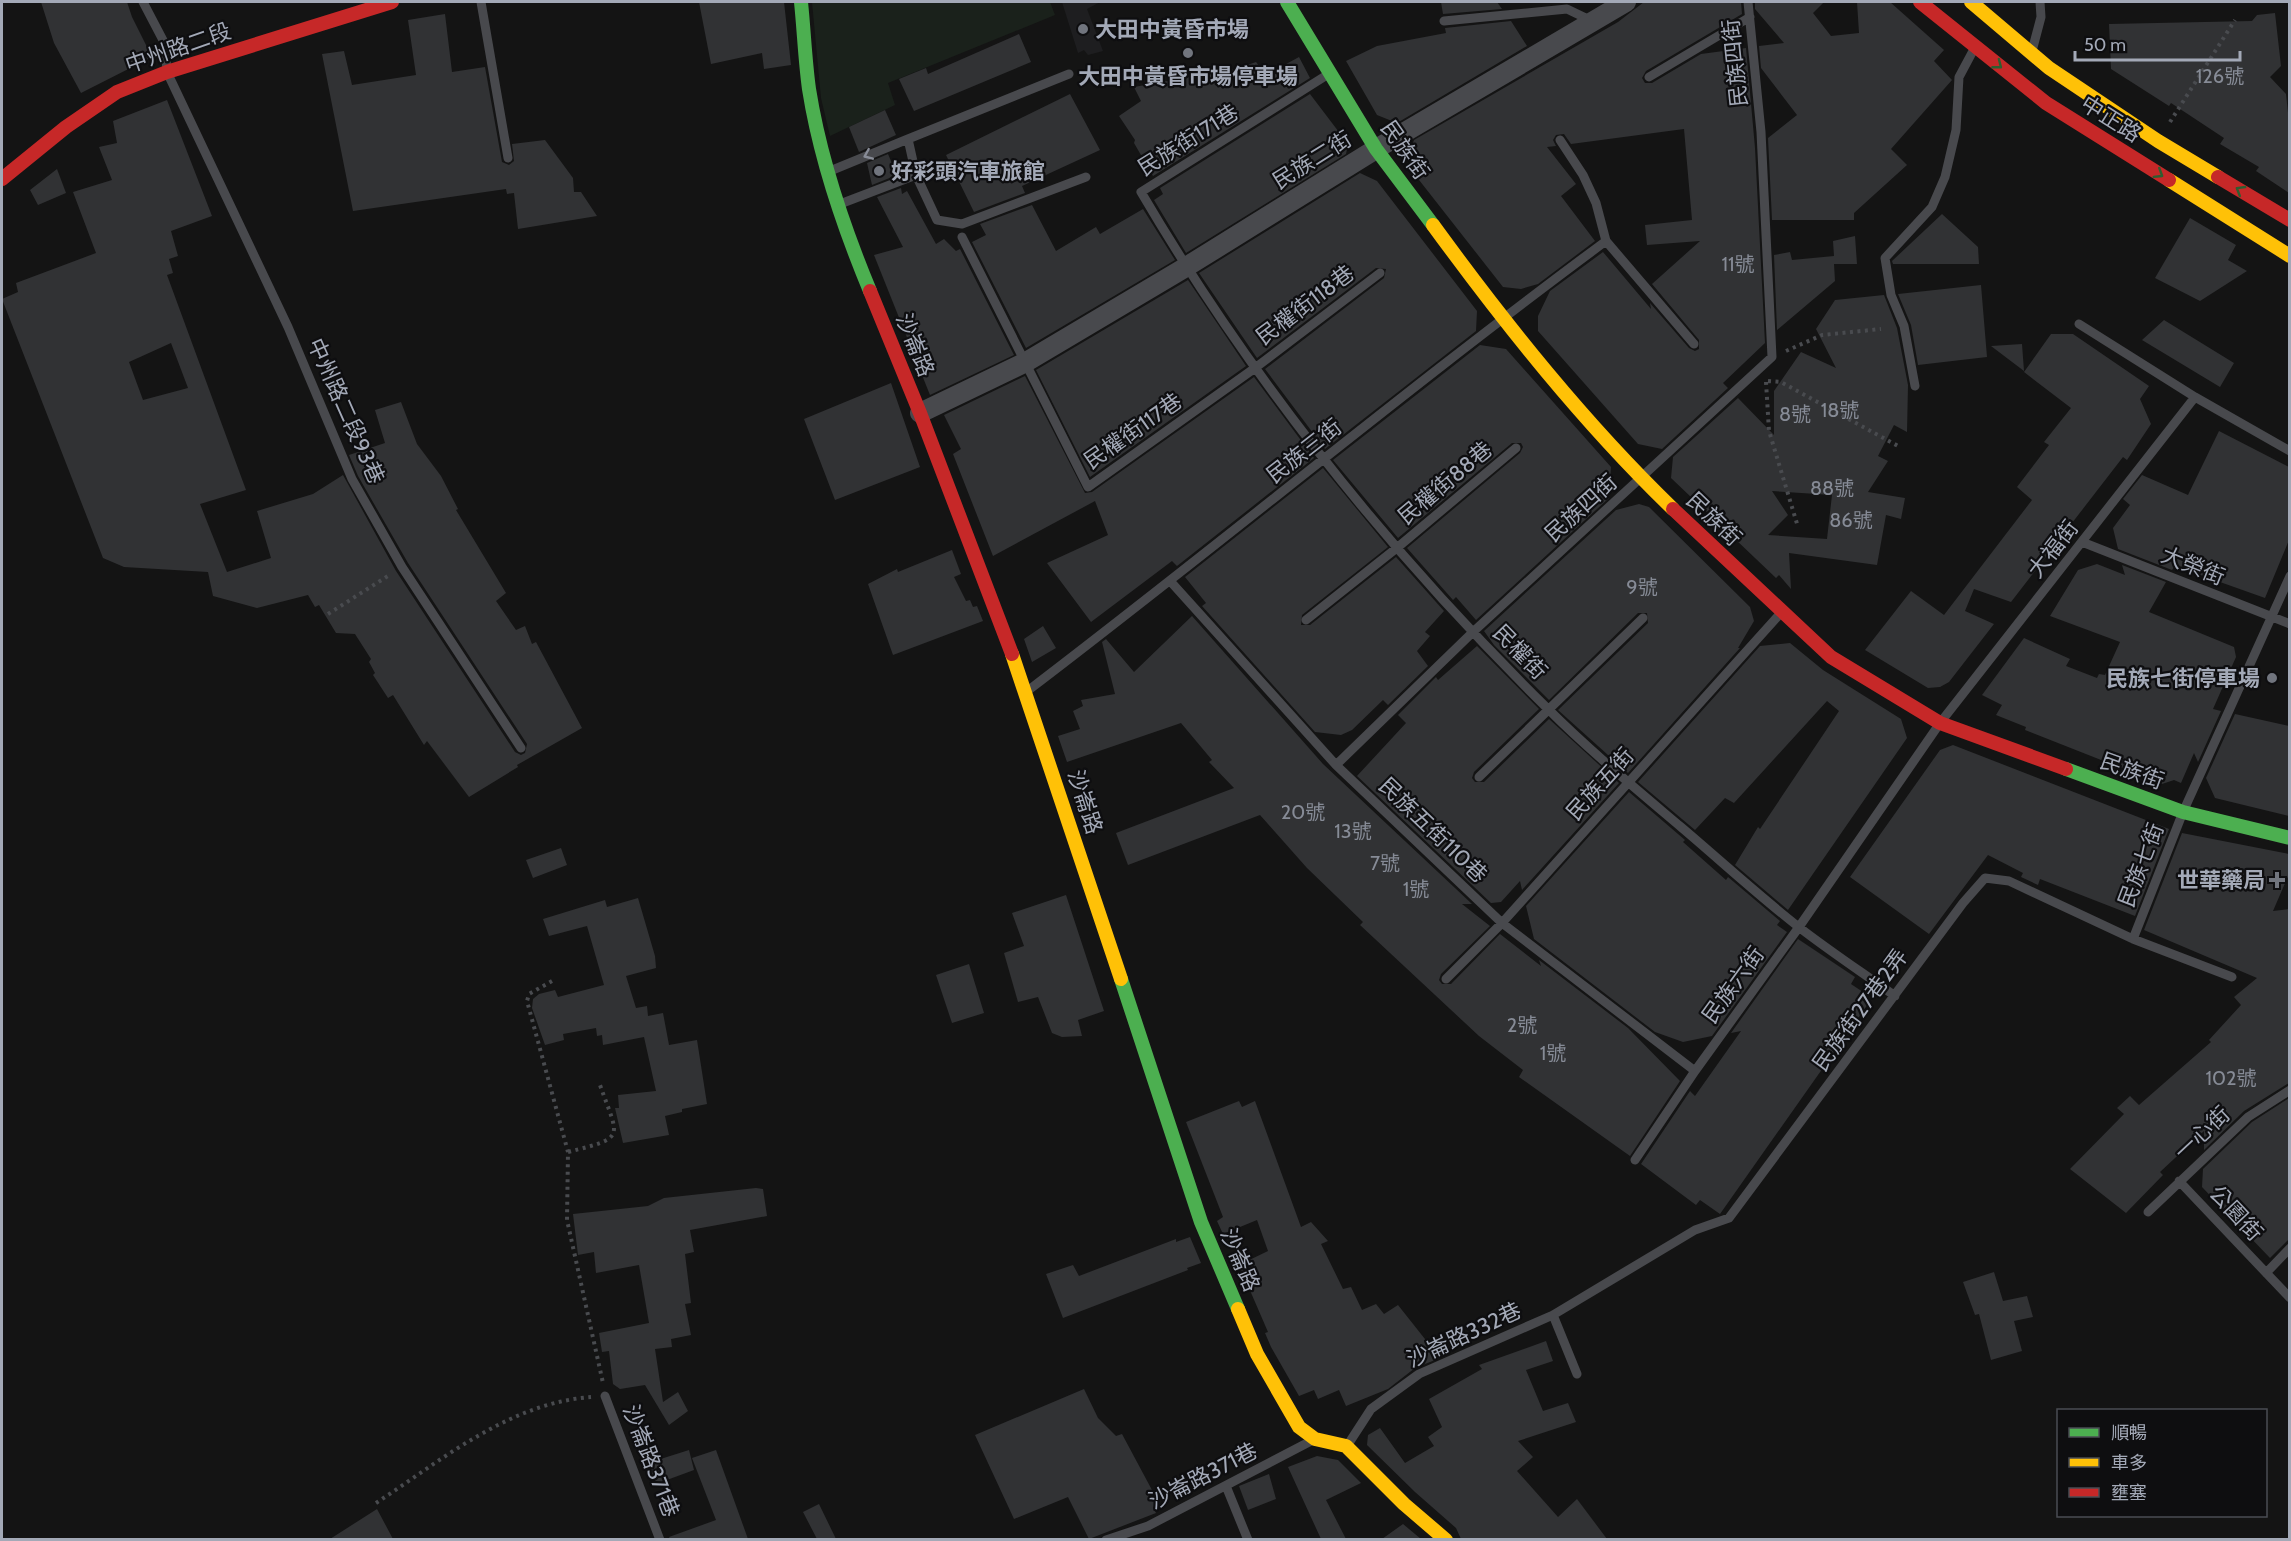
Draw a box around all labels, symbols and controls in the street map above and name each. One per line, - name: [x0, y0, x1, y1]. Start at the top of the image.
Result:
- place label: 大田中黃昏市場: [1095, 16, 1249, 43]
- street label: 中州路二段: [122, 17, 234, 79]
- street label: 民族四街: [1717, 18, 1753, 108]
- marker: 大田中黃昏市場: [1076, 22, 1090, 36]
- scale bar: [2075, 24, 2240, 62]
- text: 50 m: [2084, 34, 2126, 56]
- marker: 大田中黃昏市場停車場: [1181, 46, 1195, 60]
- one-way arrow: [1991, 58, 2002, 69]
- place label: 大田中黃昏市場停車場: [1078, 63, 1298, 90]
- house number: 126號: [2196, 64, 2244, 88]
- street label: 中正路: [2076, 90, 2146, 148]
- street label: 民族街171巷: [1133, 98, 1243, 182]
- street label: 民族街: [1375, 115, 1435, 185]
- street label: 民族二街: [1268, 125, 1356, 195]
- one-way arrow: [863, 148, 874, 160]
- place label: 好彩頭汽車旅館: [891, 158, 1045, 185]
- marker: 好彩頭汽車旅館: [872, 164, 886, 178]
- one-way arrow: [2153, 167, 2164, 178]
- one-way arrow: [2235, 186, 2246, 197]
- house number: 11號: [1721, 252, 1755, 276]
- street label: 民權街118巷: [1251, 259, 1359, 351]
- street label: 沙崙路: [890, 309, 940, 381]
- street label: 中州路二段93巷: [302, 334, 390, 488]
- street label: 民權街117巷: [1079, 387, 1187, 475]
- house number: 18號: [1821, 398, 1859, 422]
- house number: 8號: [1779, 402, 1811, 426]
- street label: 民族三街: [1261, 413, 1347, 489]
- street label: 民權街88巷: [1392, 436, 1498, 530]
- street label: 民族四街: [1539, 469, 1623, 547]
- house number: 88號: [1810, 476, 1854, 500]
- street label: 民族街: [1681, 486, 1747, 552]
- house number: 86號: [1829, 508, 1873, 532]
- street label: 大福街: [2022, 515, 2084, 583]
- street label: 大榮街: [2157, 541, 2229, 591]
- house number: 9號: [1626, 575, 1658, 599]
- street label: 民權街: [1487, 619, 1553, 685]
- place label: 民族七街停車場: [2106, 665, 2260, 692]
- marker: 民族七街停車場: [2265, 671, 2279, 685]
- street label: 民族五街: [1561, 742, 1639, 826]
- street label: 民族街: [2096, 747, 2168, 795]
- street label: 沙崙路: [1062, 766, 1108, 838]
- street label: 民族五街110巷: [1373, 772, 1493, 888]
- house number: 20號: [1281, 800, 1325, 824]
- house number: 13號: [1334, 819, 1372, 843]
- street label: 民族七街: [2113, 819, 2169, 911]
- house number: 7號: [1370, 851, 1400, 875]
- place label: 世華藥局: [2177, 867, 2265, 894]
- marker: 世華藥局: [2270, 873, 2284, 887]
- house number: 1號: [1403, 877, 1429, 901]
- street label: 民族六街: [1696, 941, 1770, 1029]
- street label: 民族街27巷2弄: [1807, 944, 1913, 1076]
- house number: 2號: [1507, 1013, 1537, 1037]
- house number: 1號: [1540, 1041, 1566, 1065]
- house number: 102號: [2206, 1066, 2256, 1090]
- street label: 一心街: [2169, 1101, 2235, 1165]
- street label: 公園街: [2204, 1180, 2268, 1246]
- street label: 沙崙路: [1215, 1224, 1265, 1296]
- street label: 沙崙路332巷: [1402, 1297, 1526, 1373]
- street label: 沙崙路371巷: [617, 1401, 685, 1521]
- legend: [2057, 1409, 2267, 1517]
- text: 順暢: [2111, 1422, 2147, 1444]
- street label: 沙崙路371巷: [1144, 1437, 1262, 1515]
- text: 車多: [2111, 1452, 2147, 1474]
- text: 壅塞: [2111, 1482, 2147, 1504]

